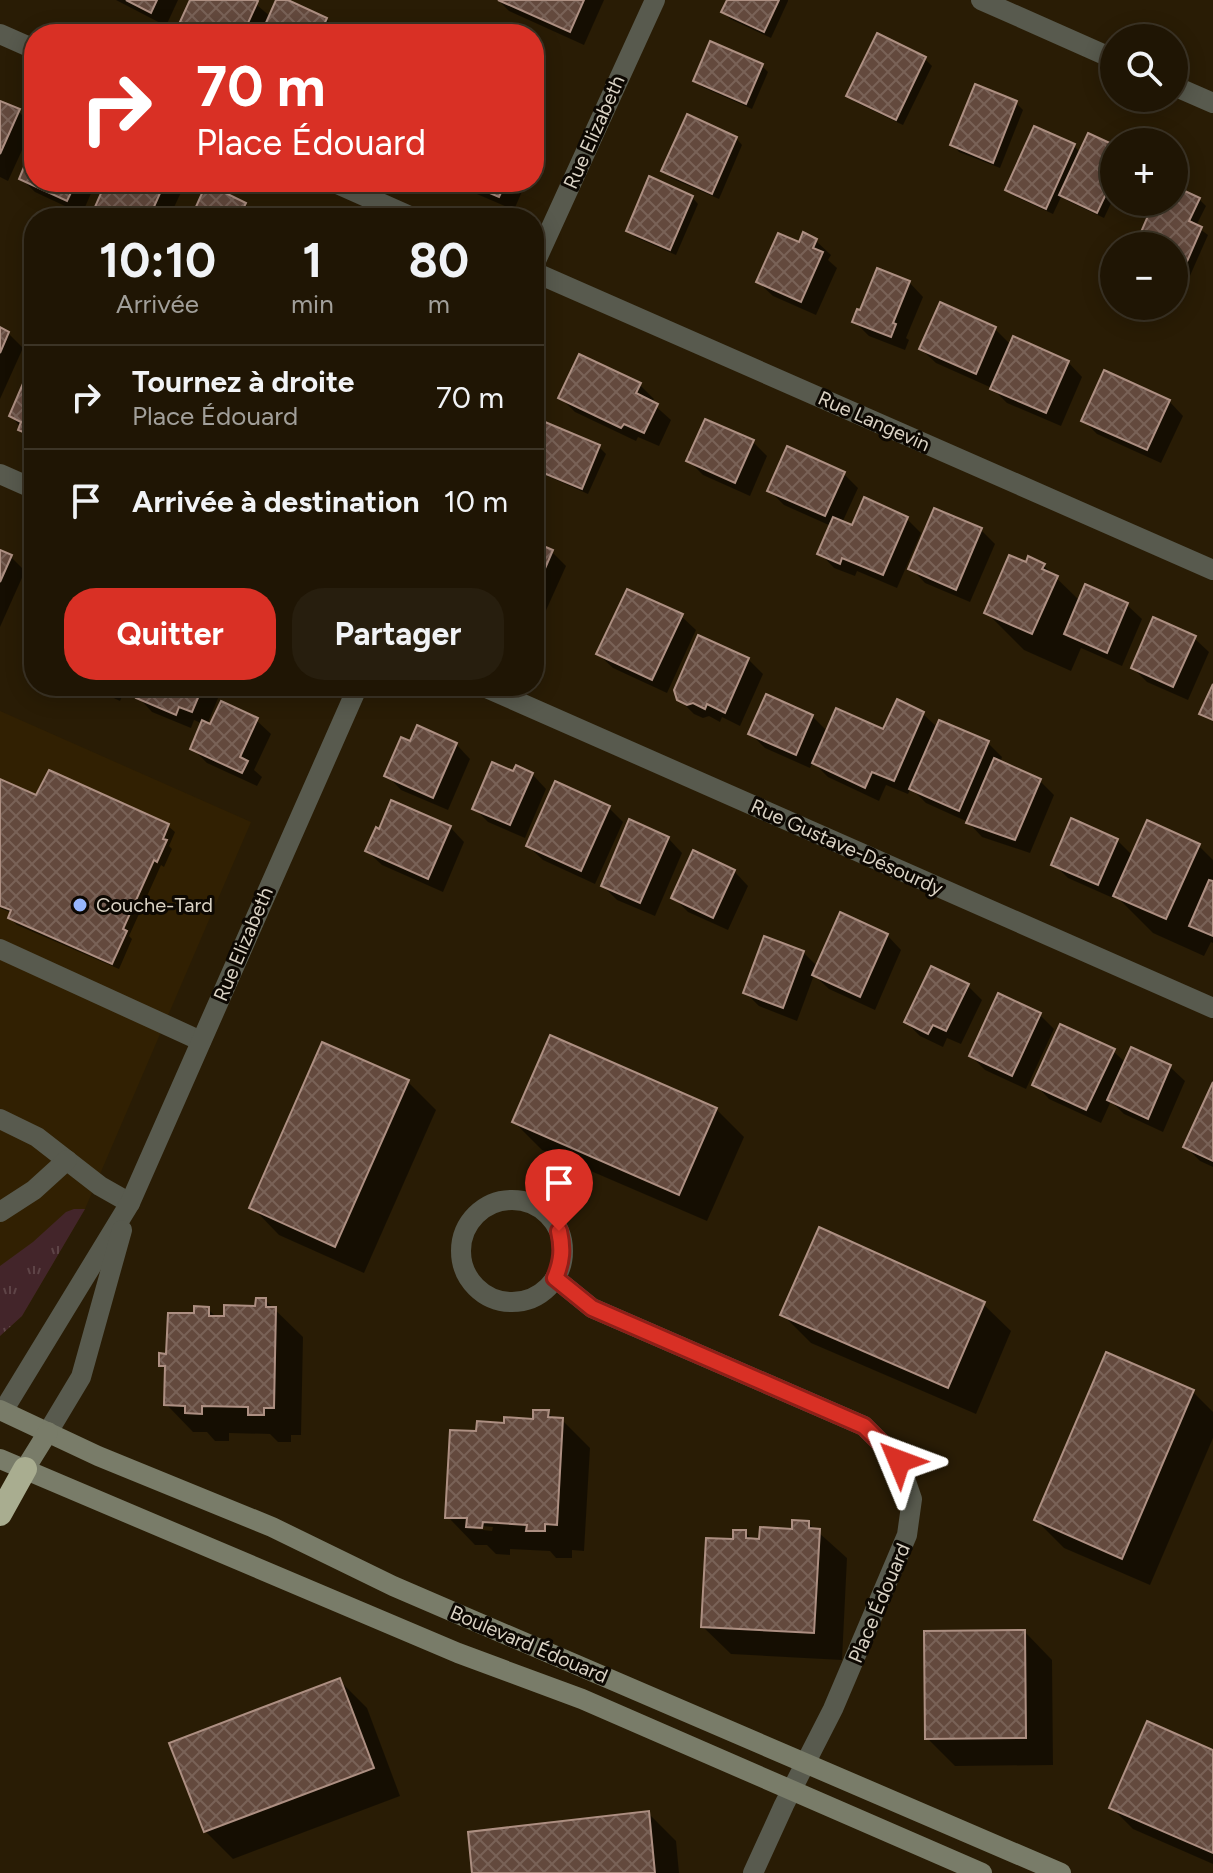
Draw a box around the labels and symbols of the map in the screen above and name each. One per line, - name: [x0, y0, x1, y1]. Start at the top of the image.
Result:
- street label: Rue Elizabeth: [558, 71, 630, 193]
- street label: Rue Langevin: [814, 386, 934, 456]
- street label: Rue Gustave-Désourdy: [747, 794, 947, 900]
- street label: Rue Elizabeth: [208, 883, 278, 1005]
- place label: Couche-Tard: [96, 893, 213, 917]
- marker: Couche-Tard: [71, 896, 89, 914]
- pin: [525, 1149, 593, 1231]
- position arrow: [857, 1419, 941, 1503]
- street label: Place Édouard: [843, 1539, 915, 1667]
- street label: Boulevard Édouard: [447, 1600, 611, 1688]

